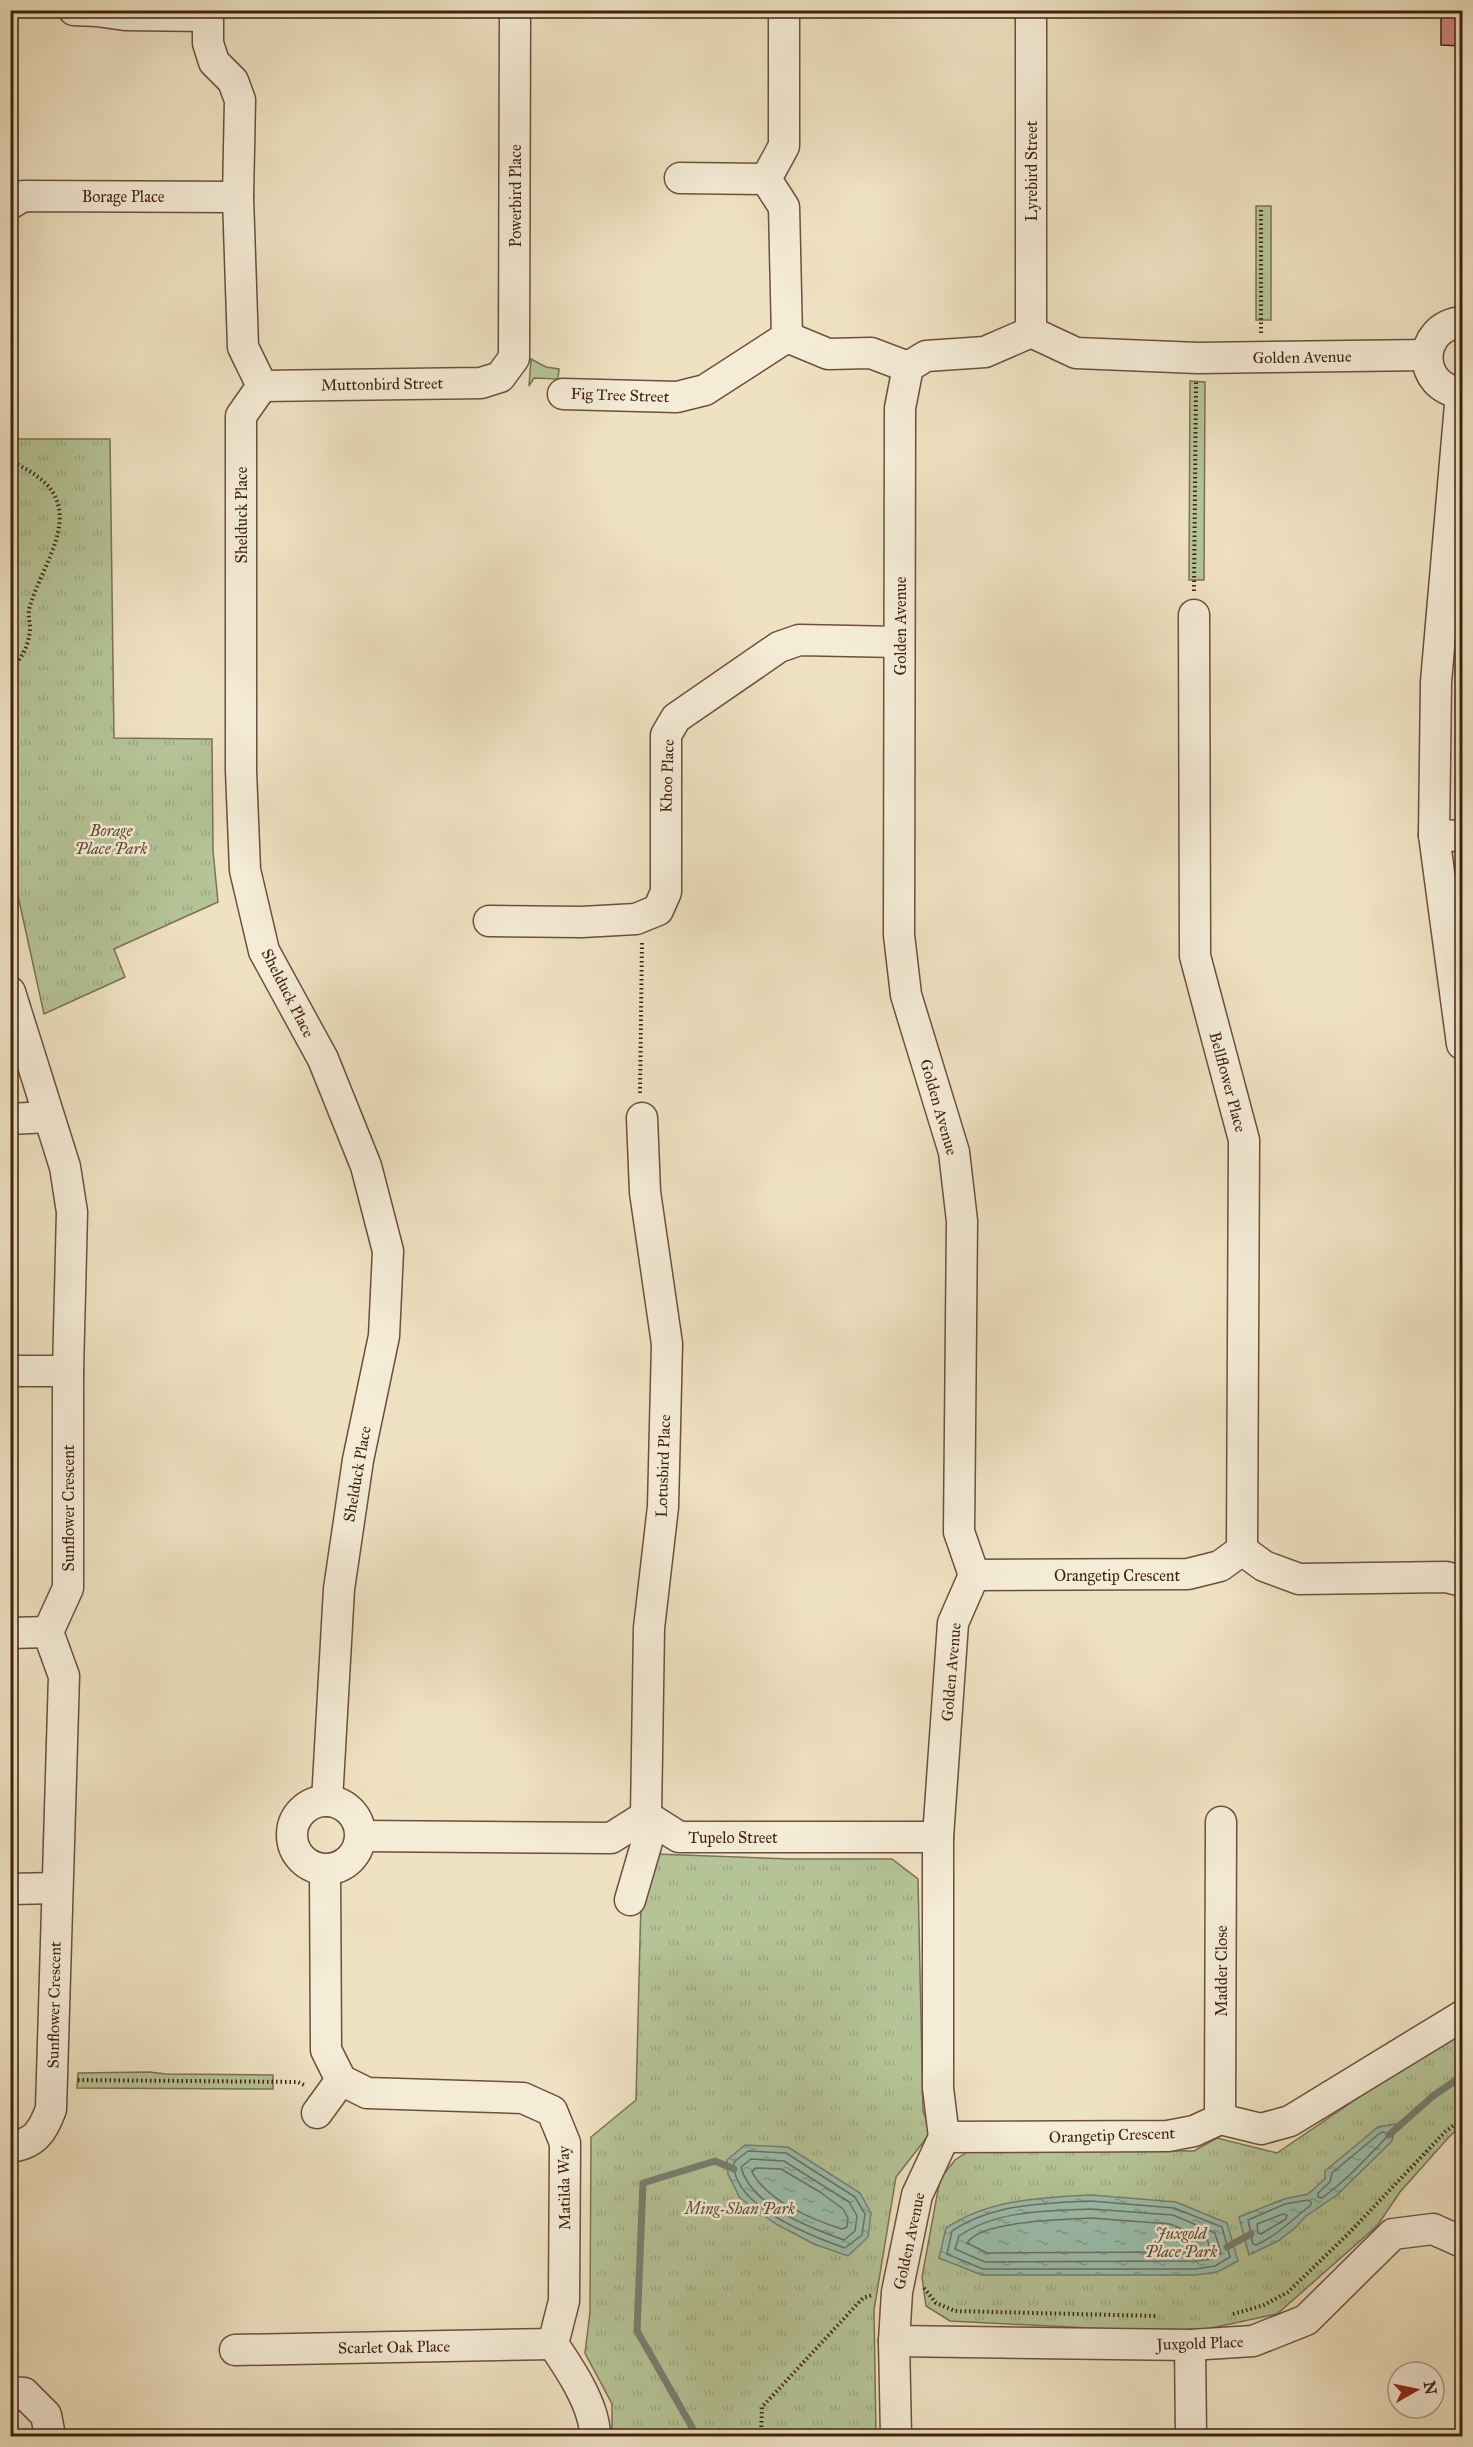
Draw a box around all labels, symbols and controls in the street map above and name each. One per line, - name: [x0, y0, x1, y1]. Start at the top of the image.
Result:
- street label: Lyrebird Street: [1022, 120, 1041, 221]
- street label: Powerbird Place: [506, 144, 525, 248]
- street label: Borage Place: [82, 187, 165, 207]
- street label: Golden Avenue: [1252, 347, 1352, 367]
- street label: Muttonbird Street: [321, 373, 444, 395]
- street label: Fig Tree Street: [570, 384, 670, 407]
- street label: Shelduck Place: [232, 466, 251, 563]
- street label: Golden Avenue: [891, 576, 910, 675]
- street label: Khoo Place: [656, 739, 678, 813]
- park label: Borage Place Park: [75, 821, 147, 858]
- street label: Shelduck Place: [258, 946, 319, 1041]
- street label: Bellflower Place: [1205, 1030, 1251, 1135]
- street label: Golden Avenue: [916, 1057, 962, 1157]
- street label: Lotusbird Place: [652, 1414, 674, 1518]
- street label: Shelduck Place: [339, 1424, 375, 1523]
- street label: Sunflower Crescent: [59, 1444, 78, 1571]
- street label: Orangetip Crescent: [1054, 1566, 1180, 1586]
- street label: Golden Avenue: [937, 1622, 965, 1722]
- street label: Tupelo Street: [688, 1828, 778, 1847]
- street label: Madder Close: [1212, 1925, 1231, 2017]
- street label: Sunflower Crescent: [43, 1941, 65, 2069]
- street label: Orangetip Crescent: [1049, 2123, 1176, 2148]
- street label: Matilda Way: [554, 2145, 574, 2230]
- street label: Golden Avenue: [889, 2190, 929, 2291]
- park label: Ming-Shan Park: [683, 2199, 795, 2218]
- park label: Juxgold Place Park: [1145, 2224, 1217, 2261]
- street label: Juxgold Place: [1154, 2332, 1244, 2355]
- street label: Scarlet Oak Place: [338, 2337, 451, 2357]
- north arrow: [1386, 2360, 1446, 2420]
- text: N: [1420, 2380, 1441, 2396]

